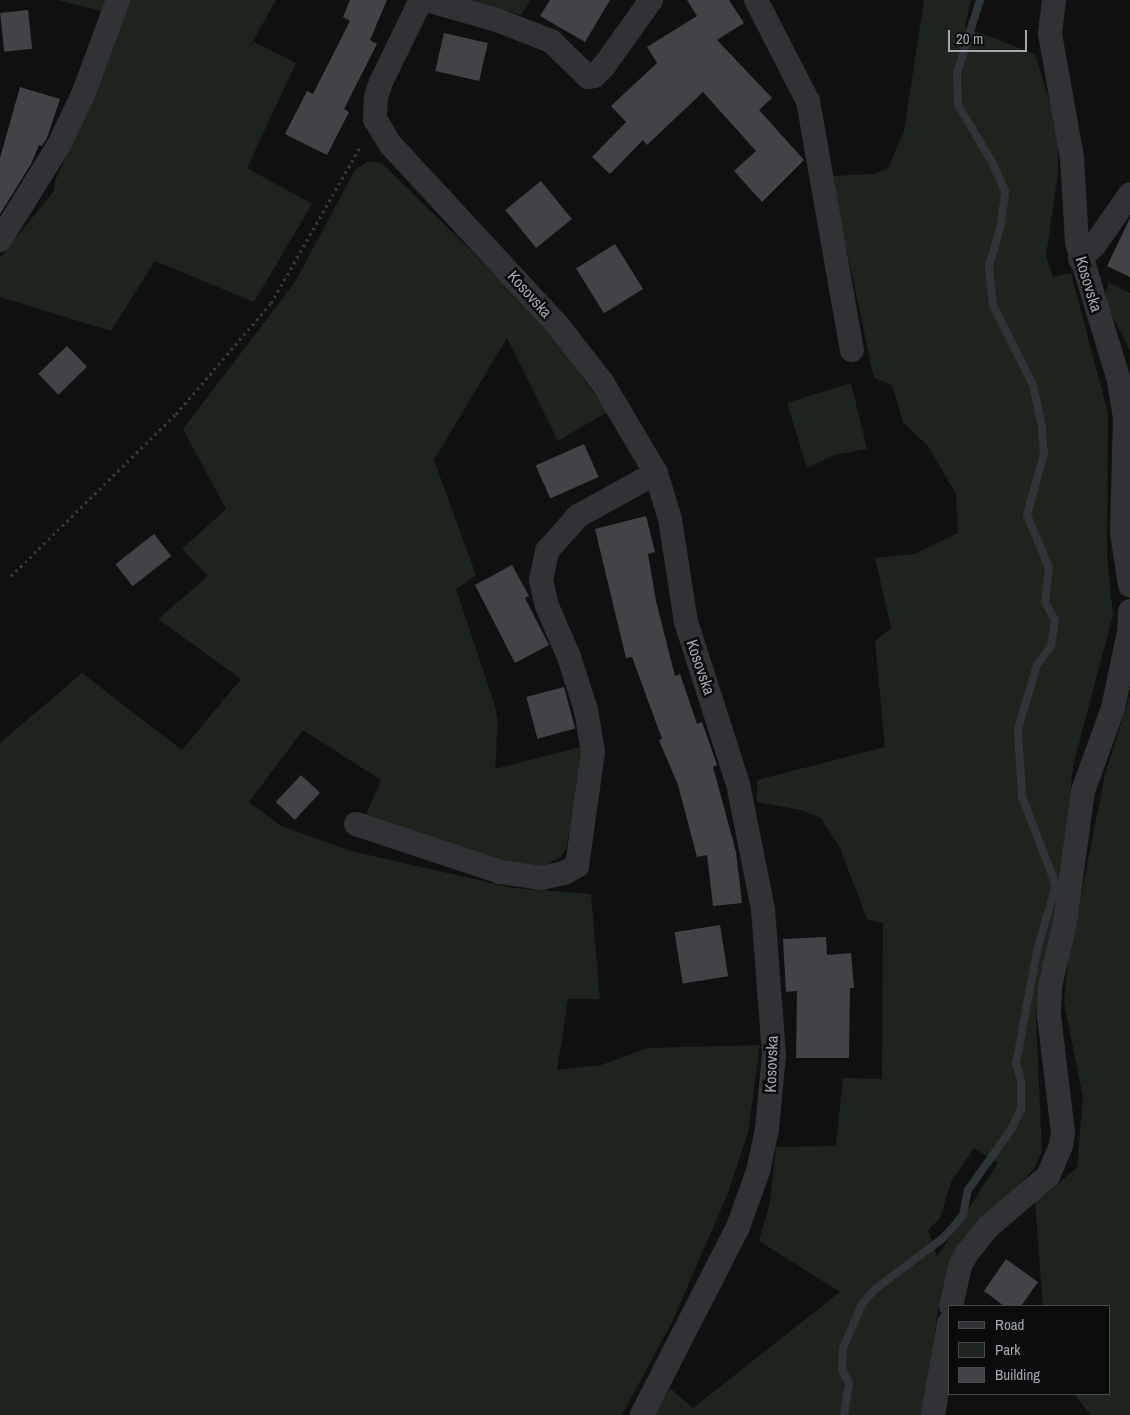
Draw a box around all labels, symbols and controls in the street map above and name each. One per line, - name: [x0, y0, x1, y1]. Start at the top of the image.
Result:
- scale bar: [950, 20, 1029, 52]
- text: 20 m: [956, 28, 983, 49]
- street label: Kosovska: [1072, 254, 1106, 314]
- street label: Kosovska: [504, 266, 556, 322]
- street label: Kosovska: [683, 637, 719, 697]
- street label: Kosovska: [760, 1035, 782, 1093]
- legend: [948, 1305, 1110, 1395]
- text: Road: [995, 1314, 1024, 1335]
- text: Park: [995, 1339, 1020, 1360]
- text: Building: [995, 1364, 1040, 1385]

